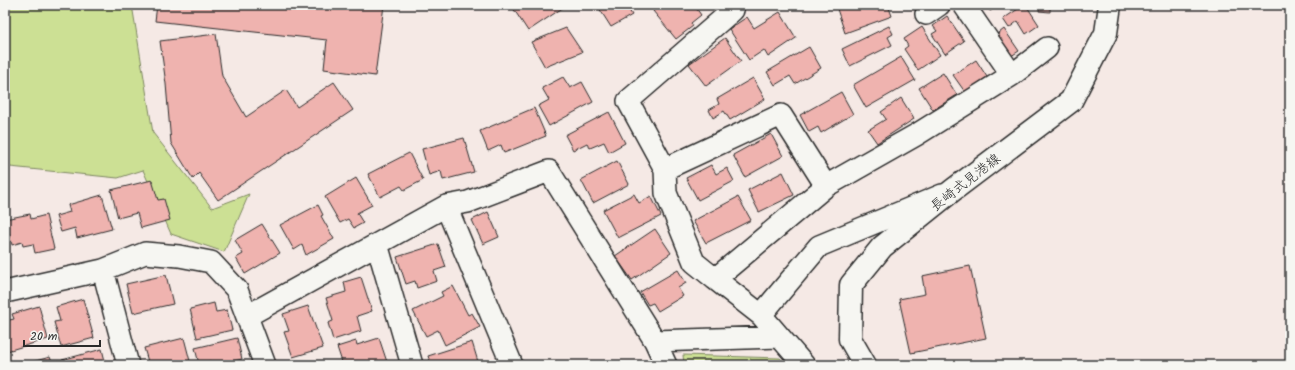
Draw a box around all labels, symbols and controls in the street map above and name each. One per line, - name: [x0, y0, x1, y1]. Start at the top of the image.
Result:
- street label: 長崎式見港線: [926, 148, 1005, 217]
- scale bar: [24, 322, 100, 348]
- text: 20 m: [30, 327, 58, 346]

